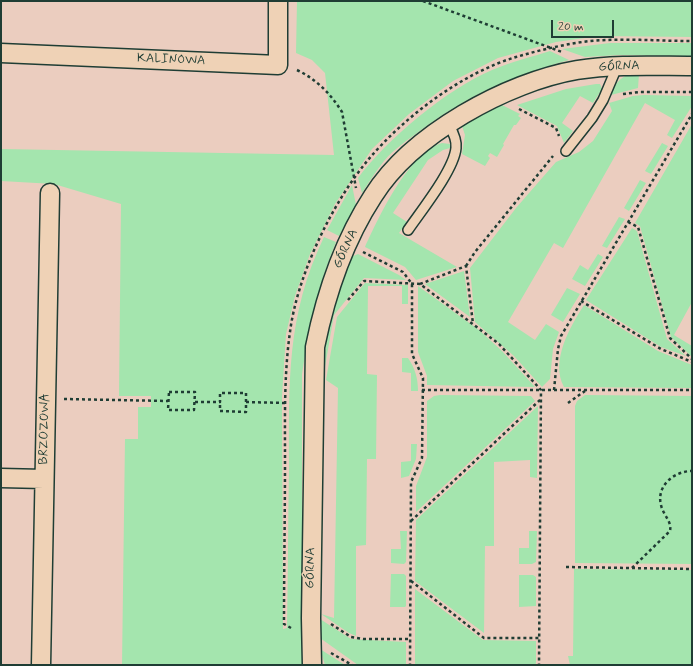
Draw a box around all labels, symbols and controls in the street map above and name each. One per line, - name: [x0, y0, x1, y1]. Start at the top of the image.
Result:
- scale bar: [553, 12, 616, 38]
- text: 20 m: [558, 19, 584, 35]
- street label: KALINOWA: [136, 51, 206, 69]
- street label: GÓRNA: [598, 58, 640, 76]
- street label: GÓRNA: [330, 227, 362, 271]
- street label: BRZOZOWA: [37, 393, 53, 465]
- street label: GÓRNA: [303, 547, 319, 589]

